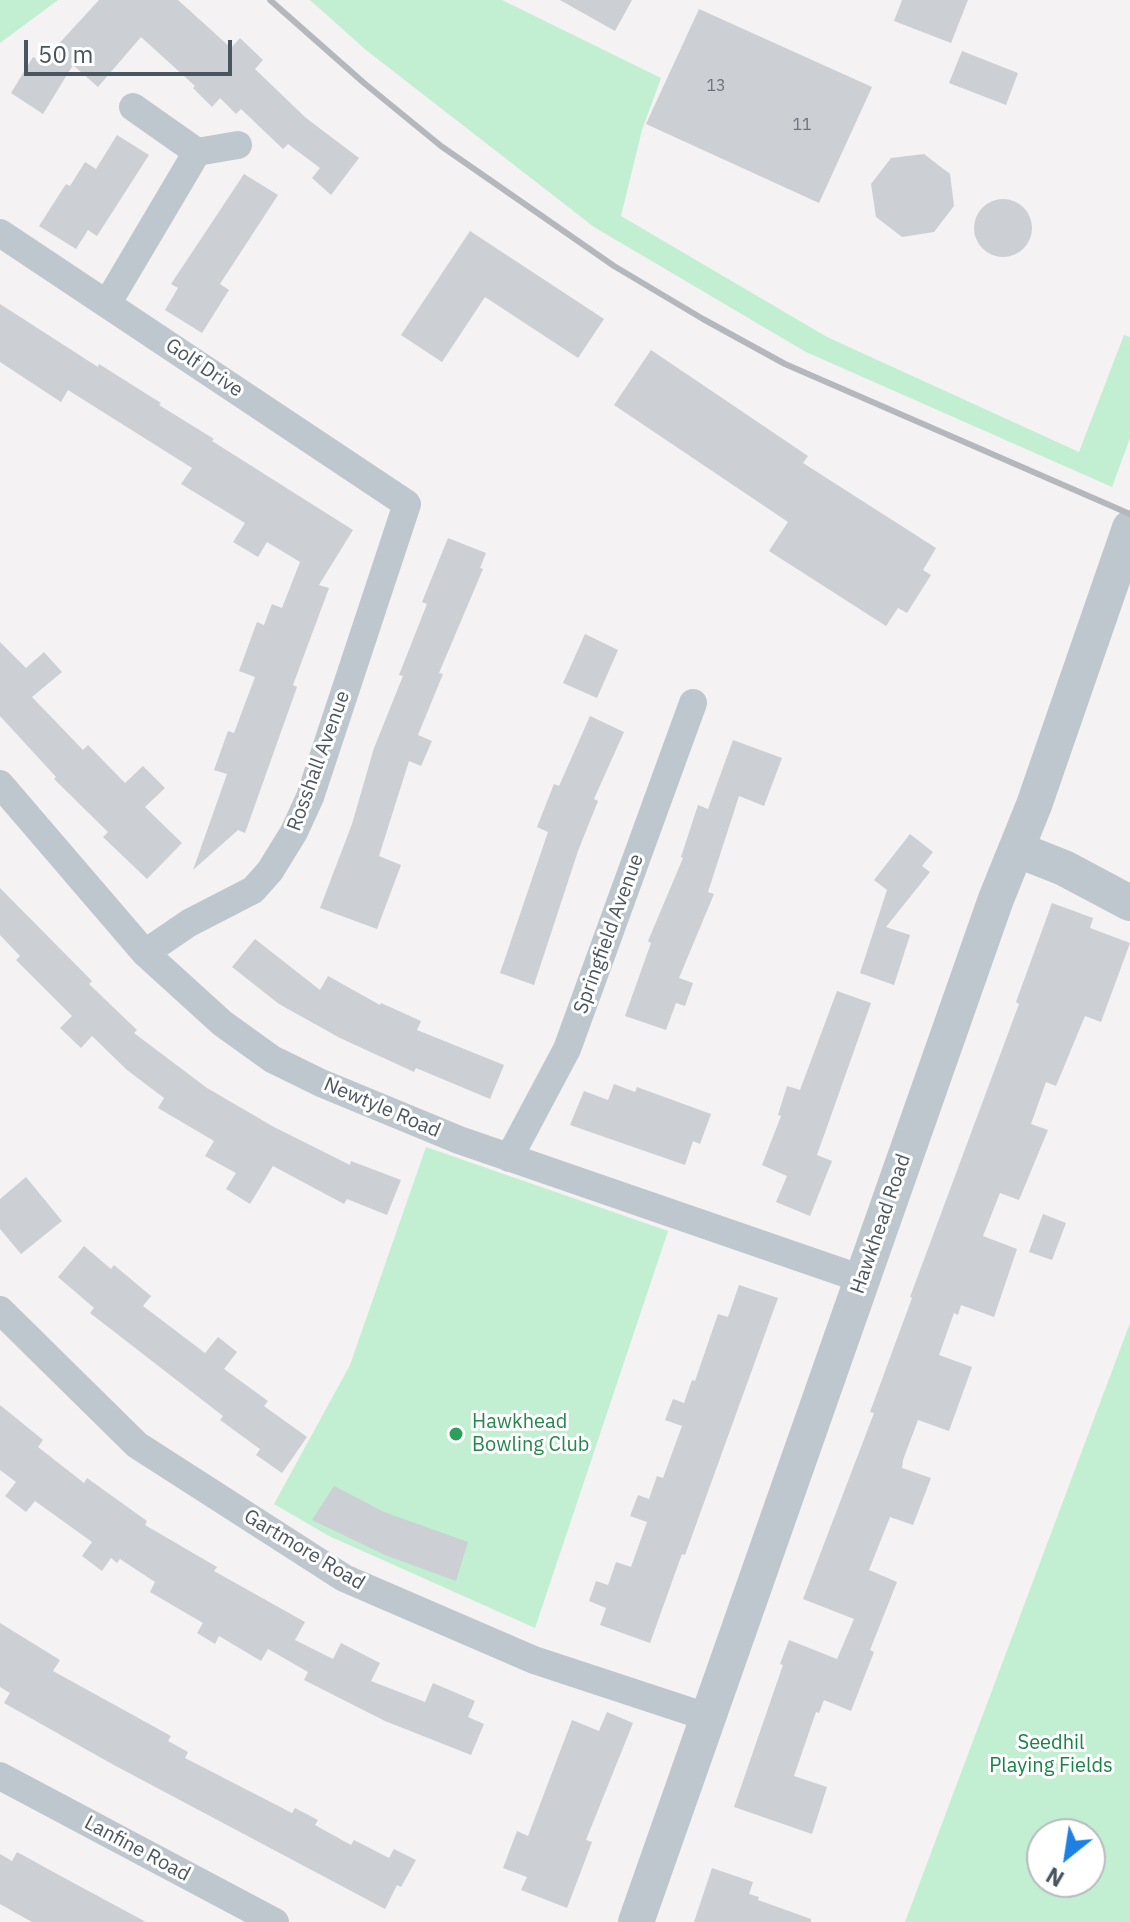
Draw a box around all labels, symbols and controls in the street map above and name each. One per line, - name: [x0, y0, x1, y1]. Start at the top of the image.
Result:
- scale bar: [28, 24, 236, 74]
- text: 50 m: [38, 38, 93, 70]
- house number: 13: [706, 76, 726, 96]
- house number: 11: [792, 115, 812, 135]
- street label: Golf Drive: [161, 333, 247, 403]
- street label: Rosshall Avenue: [283, 688, 355, 834]
- street label: Springfield Avenue: [569, 851, 649, 1017]
- street label: Newtyle Road: [320, 1073, 444, 1143]
- street label: Hawkhead Road: [846, 1151, 916, 1297]
- place label: Hawkhead Bowling Club: [472, 1410, 589, 1457]
- marker: Hawkhead Bowling Club: [447, 1425, 465, 1443]
- street label: Gartmore Road: [239, 1505, 369, 1595]
- park label: Seedhil Playing Fields: [989, 1731, 1113, 1778]
- street label: Lanfine Road: [80, 1811, 194, 1887]
- north arrow: [1026, 1818, 1106, 1898]
- text: N: [1041, 1861, 1069, 1894]

